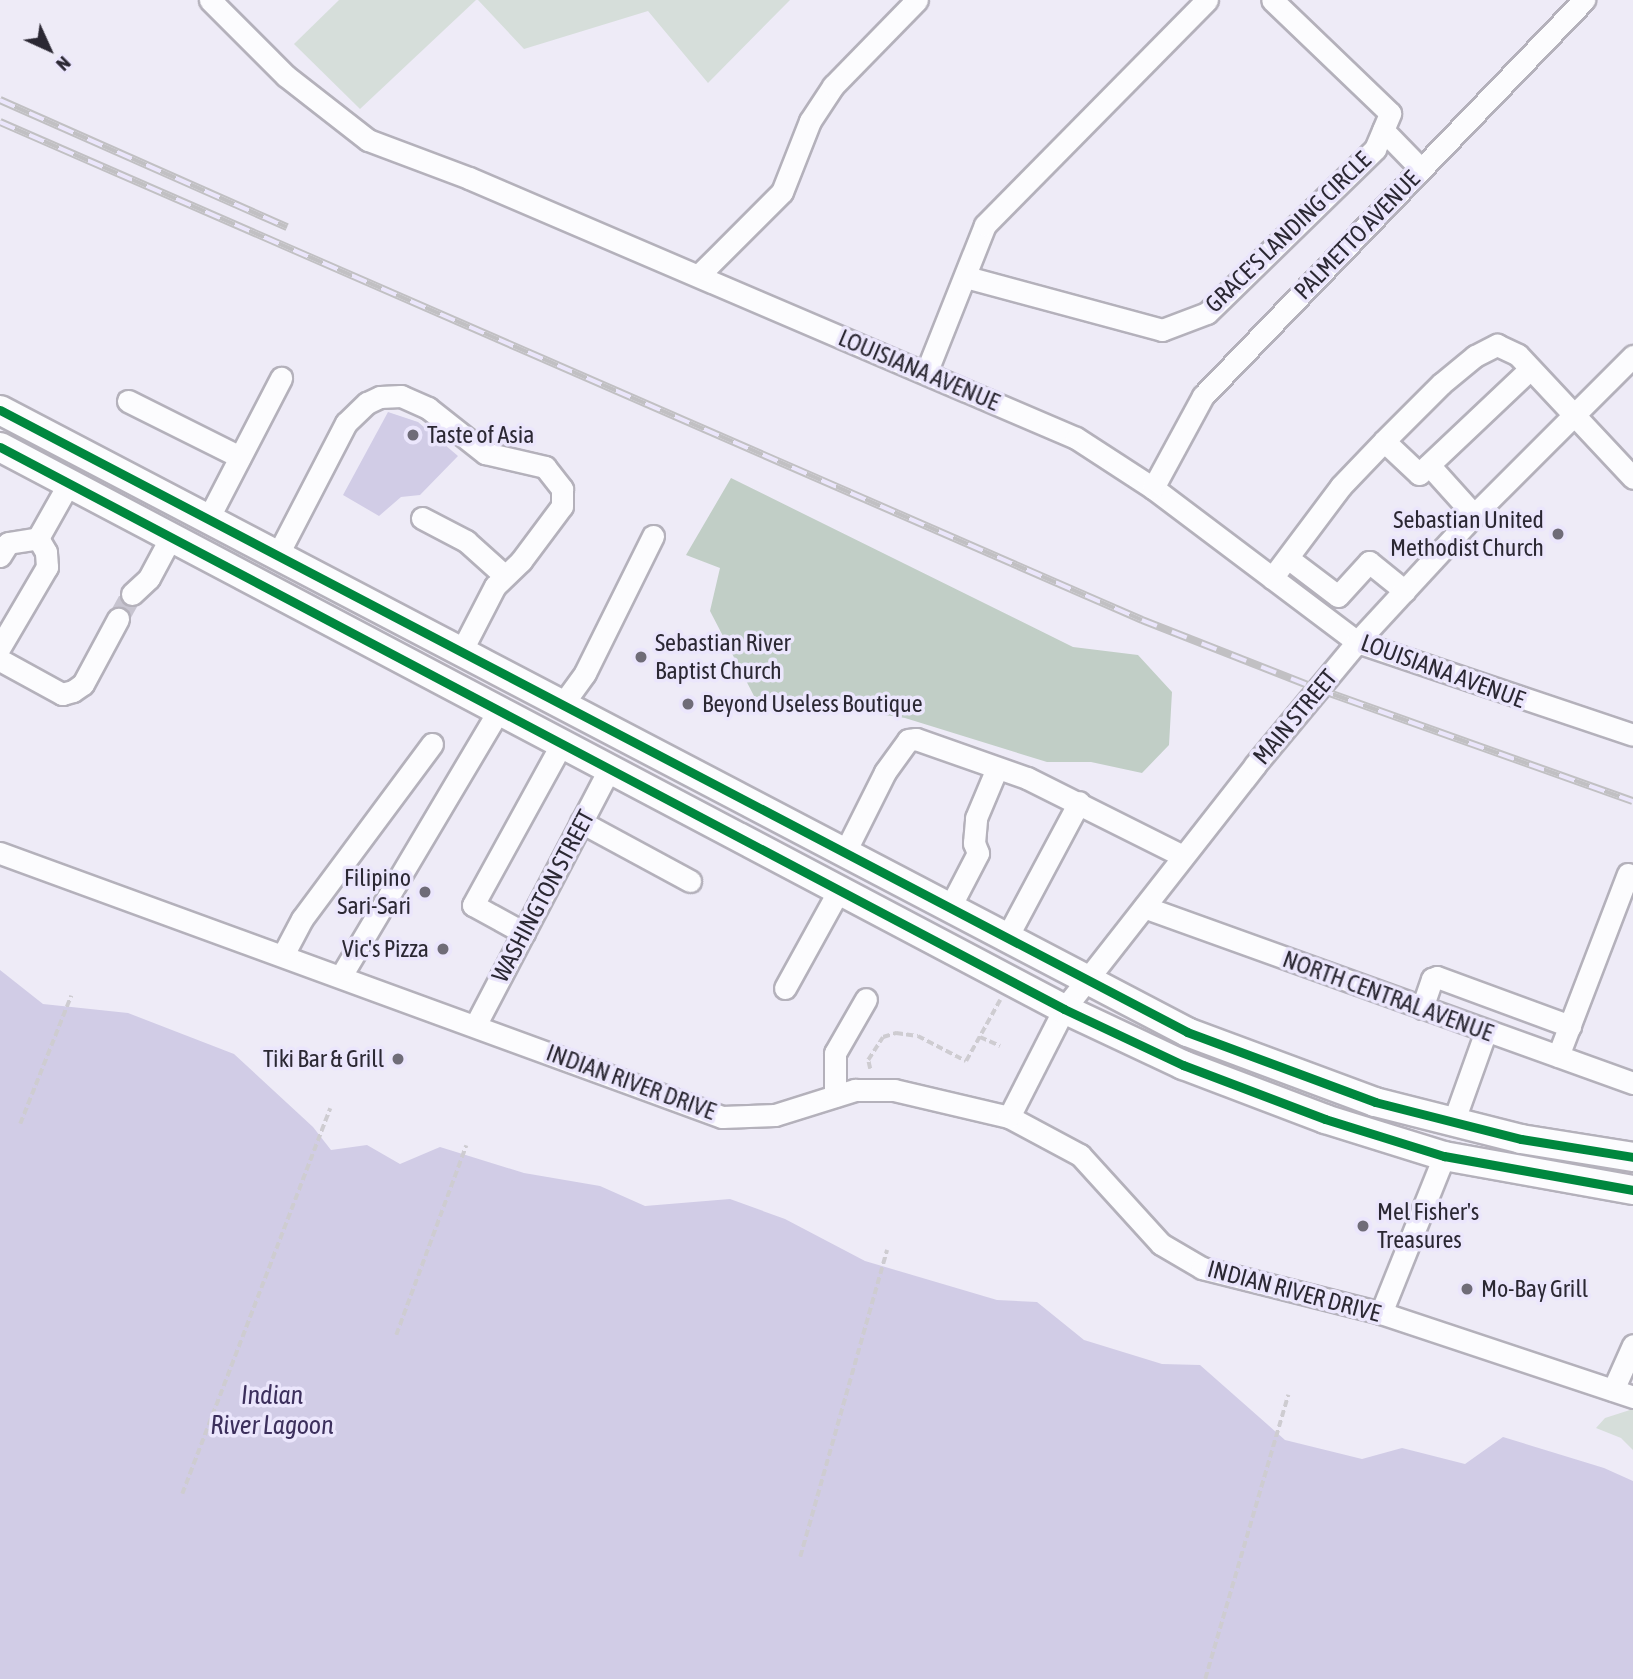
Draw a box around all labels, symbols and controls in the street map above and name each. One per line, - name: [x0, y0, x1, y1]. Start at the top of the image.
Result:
- north arrow: [14, 14, 84, 84]
- text: N: [52, 52, 76, 76]
- street label: GRACE'S LANDING CIRCLE: [1199, 146, 1377, 318]
- street label: PALMETTO AVENUE: [1288, 165, 1426, 305]
- street label: LOUISIANA AVENUE: [834, 323, 1004, 417]
- place label: Taste of Asia: [427, 421, 534, 449]
- marker: Taste of Asia: [405, 427, 421, 443]
- place label: Sebastian United Methodist Church: [1390, 506, 1544, 562]
- marker: Sebastian United Methodist Church: [1550, 526, 1566, 542]
- street label: LOUISIANA AVENUE: [1357, 628, 1529, 714]
- place label: Sebastian River Baptist Church: [655, 629, 791, 685]
- marker: Sebastian River Baptist Church: [633, 649, 649, 665]
- street label: MAIN STREET: [1247, 664, 1343, 770]
- place label: Beyond Useless Boutique: [702, 690, 923, 718]
- marker: Beyond Useless Boutique: [680, 696, 696, 712]
- street label: WASHINGTON STREET: [485, 805, 601, 987]
- place label: Filipino Sari-Sari: [337, 864, 411, 920]
- marker: Filipino Sari-Sari: [417, 884, 433, 900]
- place label: Vic's Pizza: [342, 935, 429, 963]
- marker: Vic's Pizza: [435, 941, 451, 957]
- street label: NORTH CENTRAL AVENUE: [1279, 945, 1497, 1047]
- street label: INDIAN RIVER DRIVE: [542, 1038, 720, 1126]
- place label: Tiki Bar & Grill: [263, 1045, 384, 1073]
- marker: Tiki Bar & Grill: [390, 1051, 406, 1067]
- place label: Mel Fisher's Treasures: [1377, 1198, 1479, 1254]
- marker: Mel Fisher's Treasures: [1355, 1218, 1371, 1234]
- street label: INDIAN RIVER DRIVE: [1204, 1254, 1384, 1328]
- place label: Mo-Bay Grill: [1481, 1275, 1588, 1303]
- marker: Mo-Bay Grill: [1459, 1281, 1475, 1297]
- water label: Indian River Lagoon: [210, 1380, 334, 1442]

